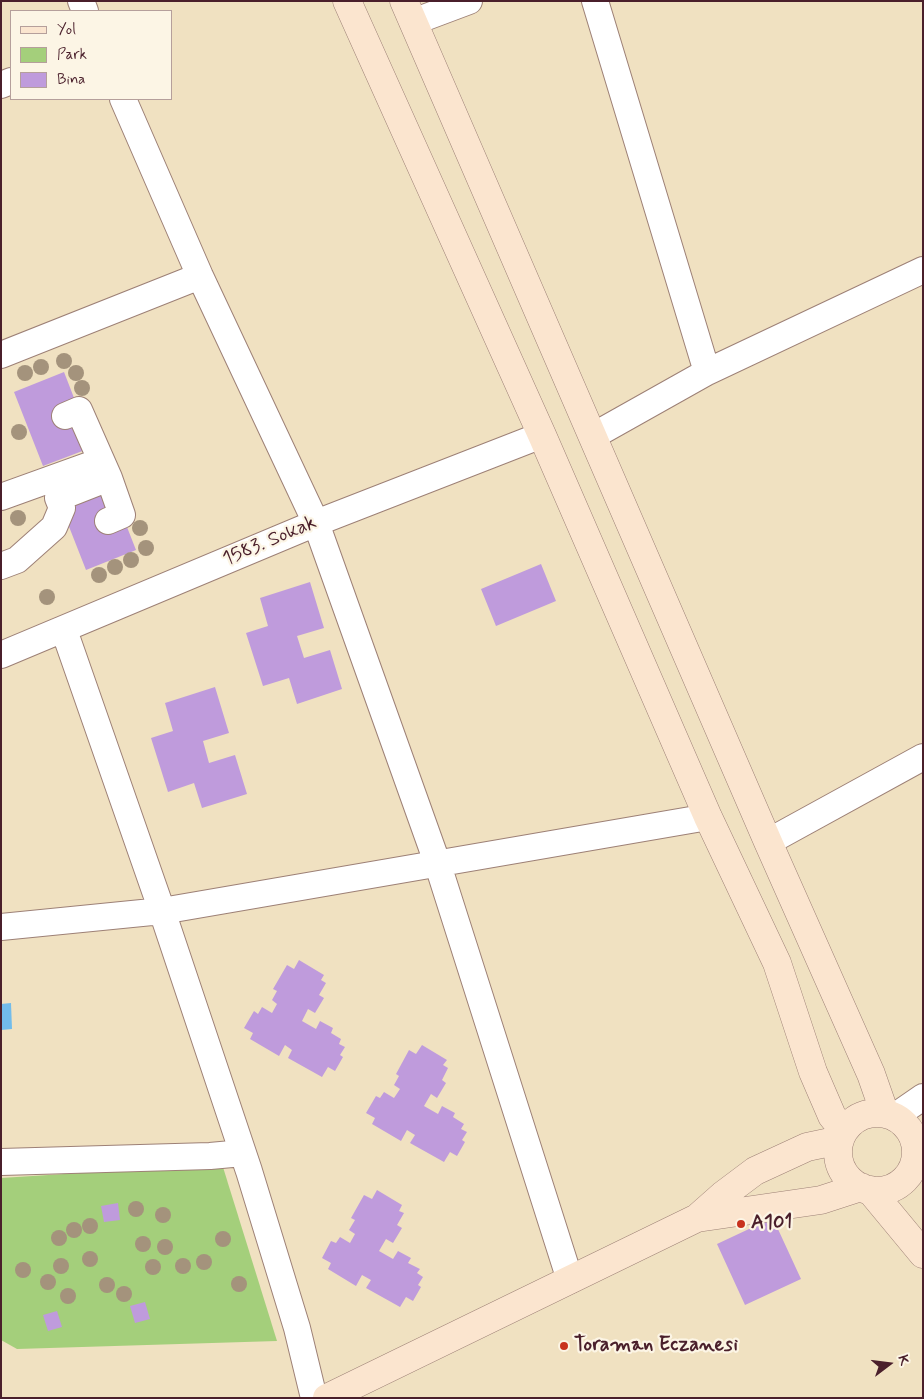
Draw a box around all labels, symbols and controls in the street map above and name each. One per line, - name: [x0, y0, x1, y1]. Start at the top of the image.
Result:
- legend: [10, 10, 172, 100]
- text: Yol: [57, 20, 76, 40]
- text: Park: [57, 45, 87, 65]
- text: Bina: [57, 70, 85, 90]
- street label: 1583. Sokak: [219, 511, 321, 573]
- place label: A101: [751, 1212, 792, 1236]
- marker: A101: [735, 1218, 747, 1230]
- place label: Toraman Eczanesi: [574, 1334, 738, 1358]
- north arrow: [864, 1339, 914, 1389]
- marker: Toraman Eczanesi: [558, 1340, 570, 1352]
- text: K: [894, 1353, 913, 1367]

